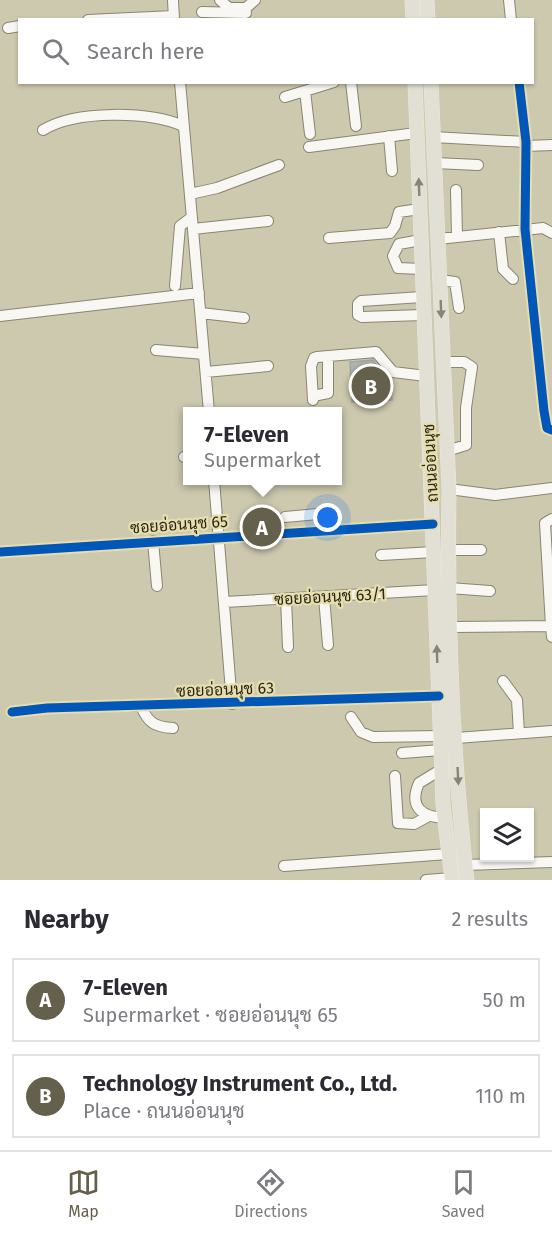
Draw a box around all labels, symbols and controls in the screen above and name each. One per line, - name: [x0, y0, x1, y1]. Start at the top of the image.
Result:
- search box: [18, 18, 534, 84]
- icon: search: [39, 35, 72, 68]
- text: Search here: [87, 38, 205, 65]
- one-way arrow: [414, 177, 423, 196]
- one-way arrow: [436, 299, 446, 318]
- pin: B: [352, 364, 391, 408]
- popup: [183, 407, 342, 485]
- text: 7-Eleven: [204, 421, 289, 448]
- street label: ถนนอ่อนนุช: [418, 423, 444, 503]
- text: Supermarket: [204, 448, 321, 472]
- your location: [313, 503, 342, 532]
- pin: A: [242, 504, 282, 550]
- street label: ซอยอ่อนนุช 65: [129, 511, 229, 539]
- street label: ซอยอ่อนนุช 63/1: [274, 583, 386, 611]
- one-way arrow: [433, 645, 442, 664]
- street label: ซอยอ่อนนุช 63: [176, 677, 274, 703]
- one-way arrow: [453, 767, 462, 786]
- map controls: [480, 808, 534, 862]
- button: layers: [480, 808, 534, 862]
- text: Nearby: [24, 904, 109, 935]
- text: 2 results: [451, 907, 528, 931]
- text: 7-Eleven: [83, 974, 168, 1001]
- text: A: [40, 988, 51, 1012]
- text: 50 m: [482, 988, 526, 1012]
- text: Supermarket · ซอยอ่อนนุช 65: [83, 1003, 338, 1027]
- text: Technology Instrument Co., Ltd.: [83, 1070, 397, 1097]
- text: B: [39, 1084, 52, 1108]
- text: 110 m: [475, 1084, 526, 1108]
- text: Place · ถนนอ่อนนุช: [83, 1099, 245, 1123]
- tab: Map: [67, 1166, 100, 1221]
- tab: Directions: [234, 1166, 308, 1221]
- tab: Saved: [442, 1166, 485, 1221]

